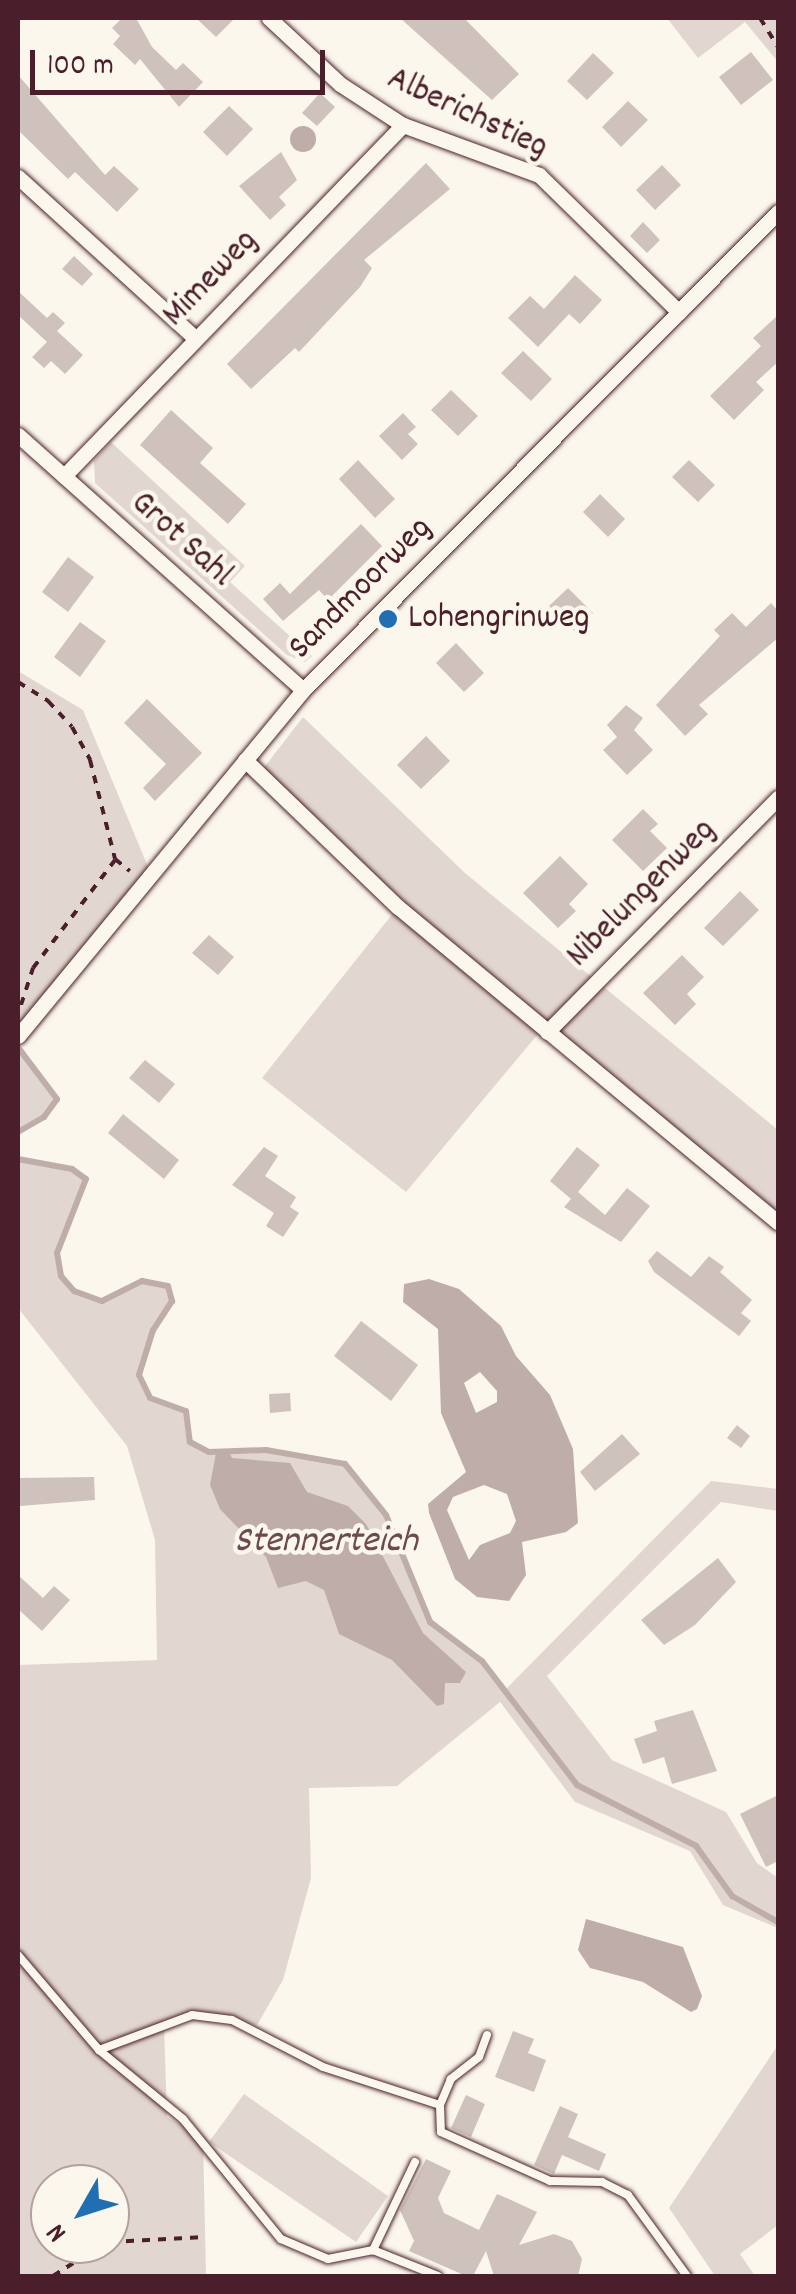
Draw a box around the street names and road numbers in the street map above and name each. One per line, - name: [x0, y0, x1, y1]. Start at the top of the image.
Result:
- street label: Alberichstieg: [380, 59, 554, 169]
- street label: Mimeweg: [154, 221, 268, 337]
- street label: Grot Sahl: [121, 483, 241, 597]
- street label: Sandmoorweg: [280, 508, 442, 670]
- street label: Nibelungenweg: [559, 811, 725, 977]

